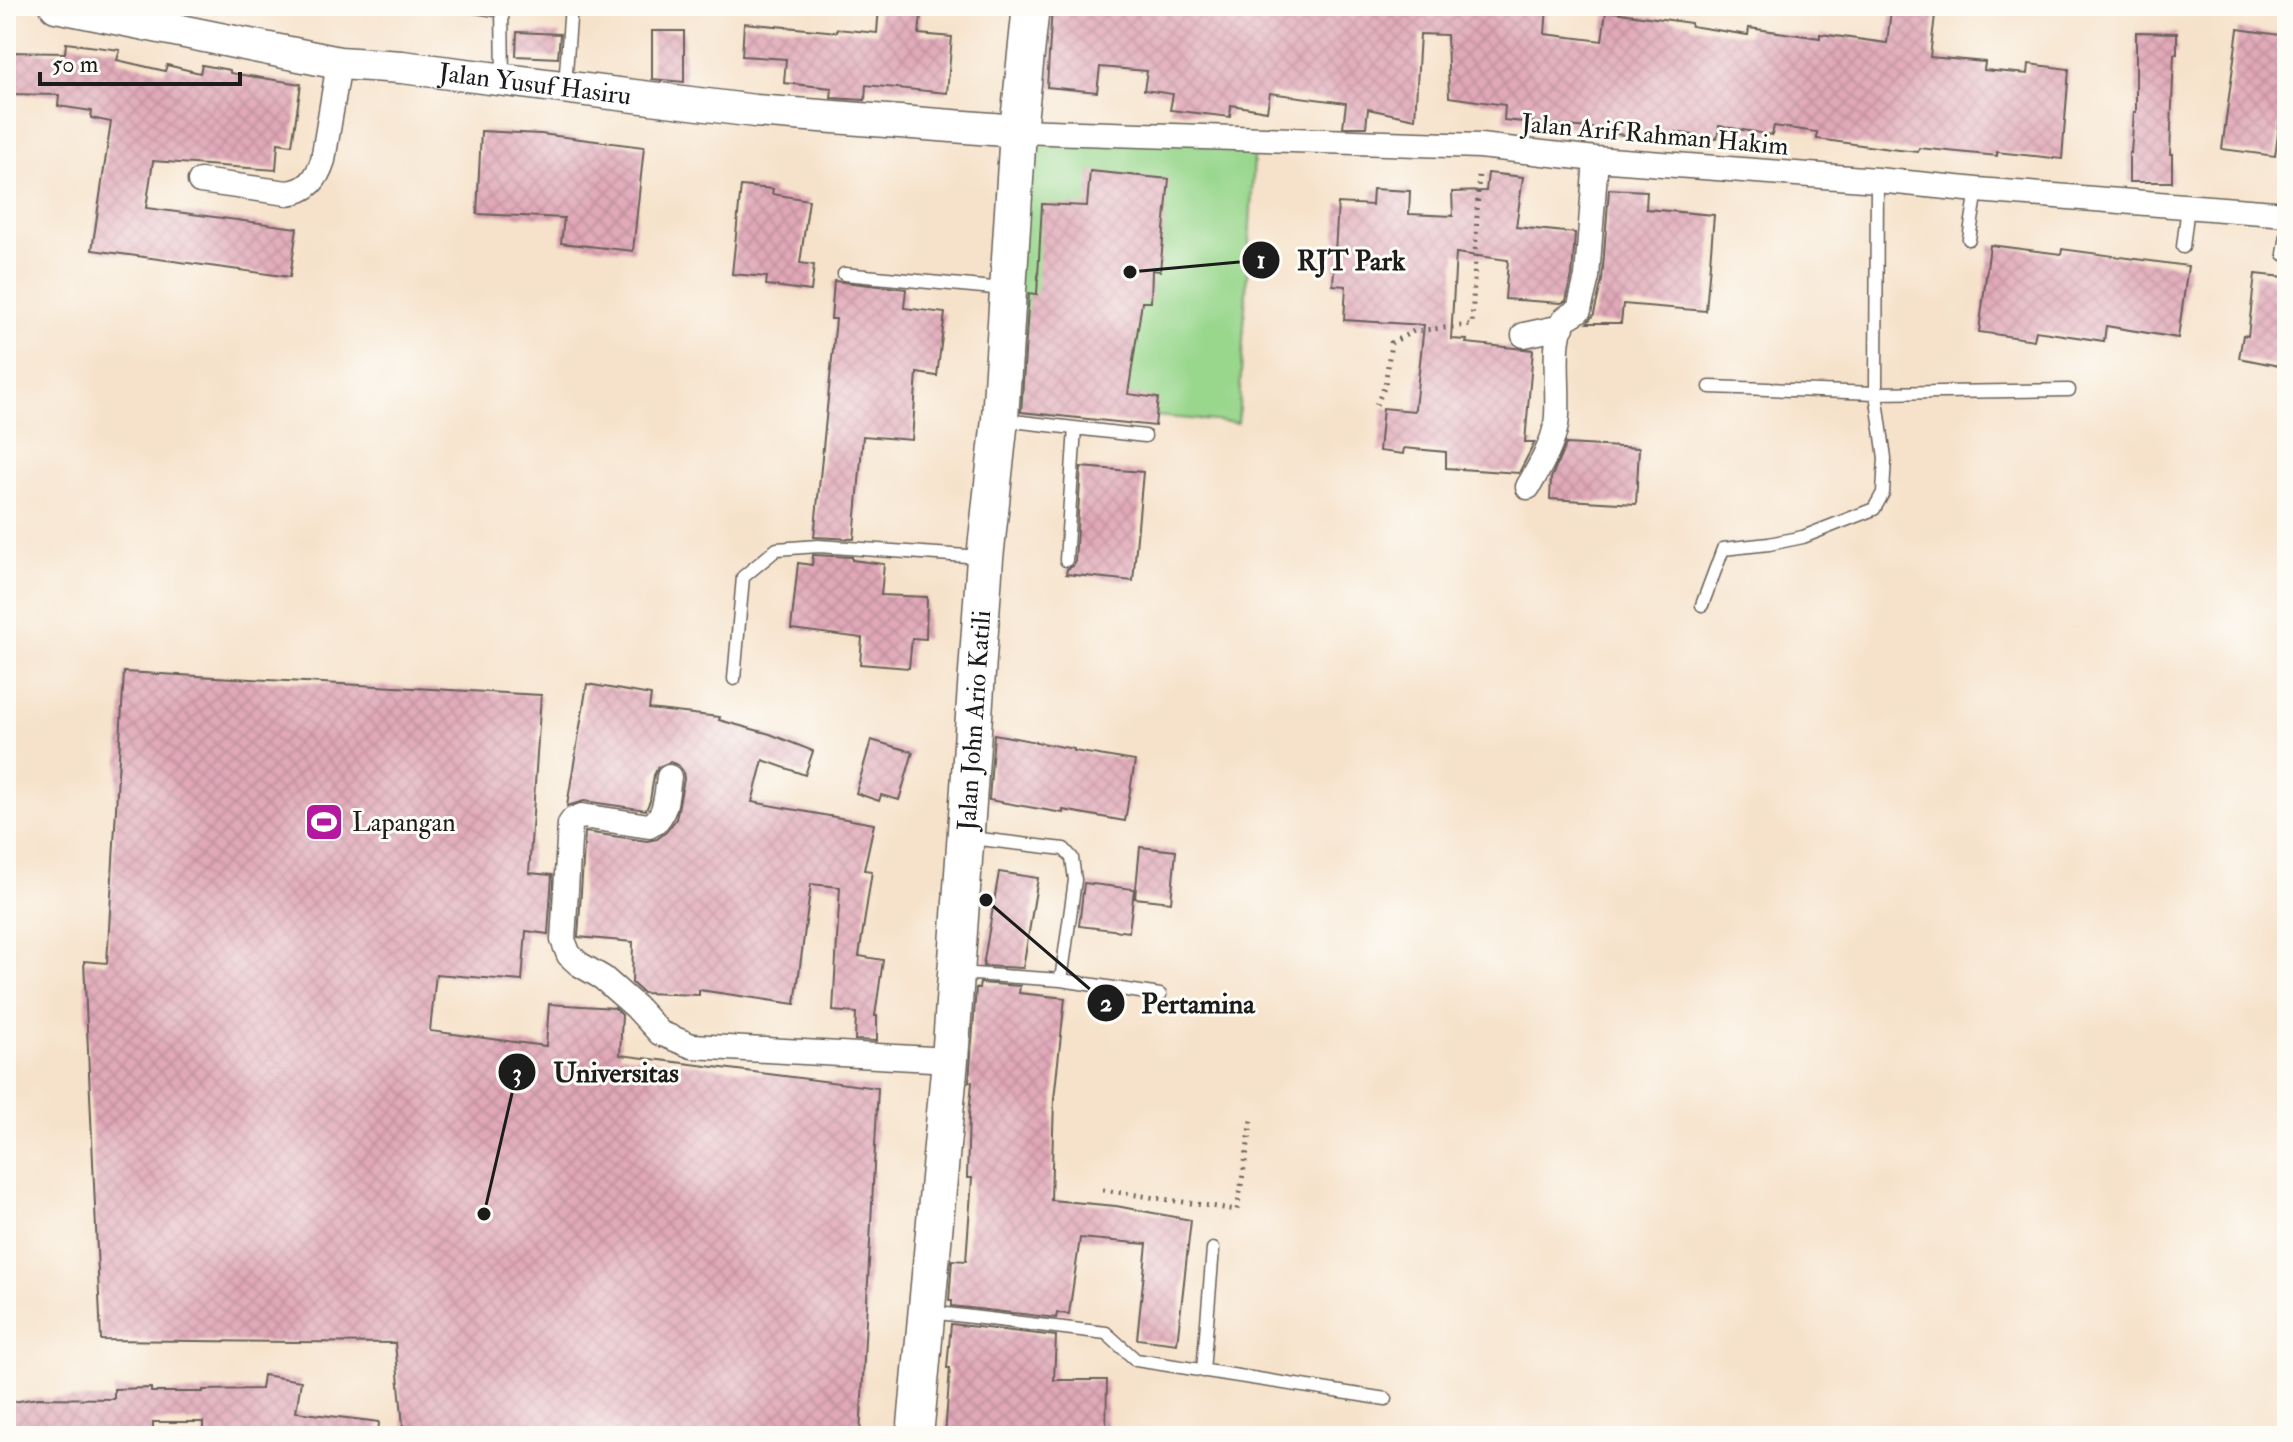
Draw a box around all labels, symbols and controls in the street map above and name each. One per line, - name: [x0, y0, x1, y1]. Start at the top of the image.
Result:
- scale bar: [40, 36, 240, 86]
- text: 50 m: [52, 49, 99, 80]
- street label: Jalan Yusuf Hasiru: [436, 57, 633, 112]
- street label: Jalan Arif Rahman Hakim: [1519, 107, 1790, 163]
- callout: RJT Park: [1241, 234, 1422, 286]
- text: RJT Park: [1297, 244, 1406, 279]
- text: 1: [1257, 245, 1265, 276]
- street label: Jalan John Ario Katili: [951, 609, 998, 833]
- sports icon: Lapangan: [303, 801, 345, 843]
- place label: Lapangan: [352, 807, 456, 840]
- callout: Pertamina: [1086, 977, 1271, 1029]
- text: Pertamina: [1141, 987, 1256, 1022]
- text: 2: [1100, 988, 1112, 1019]
- callout: Universitas: [497, 1046, 694, 1098]
- text: Universitas: [553, 1056, 679, 1091]
- text: 3: [512, 1058, 522, 1089]

